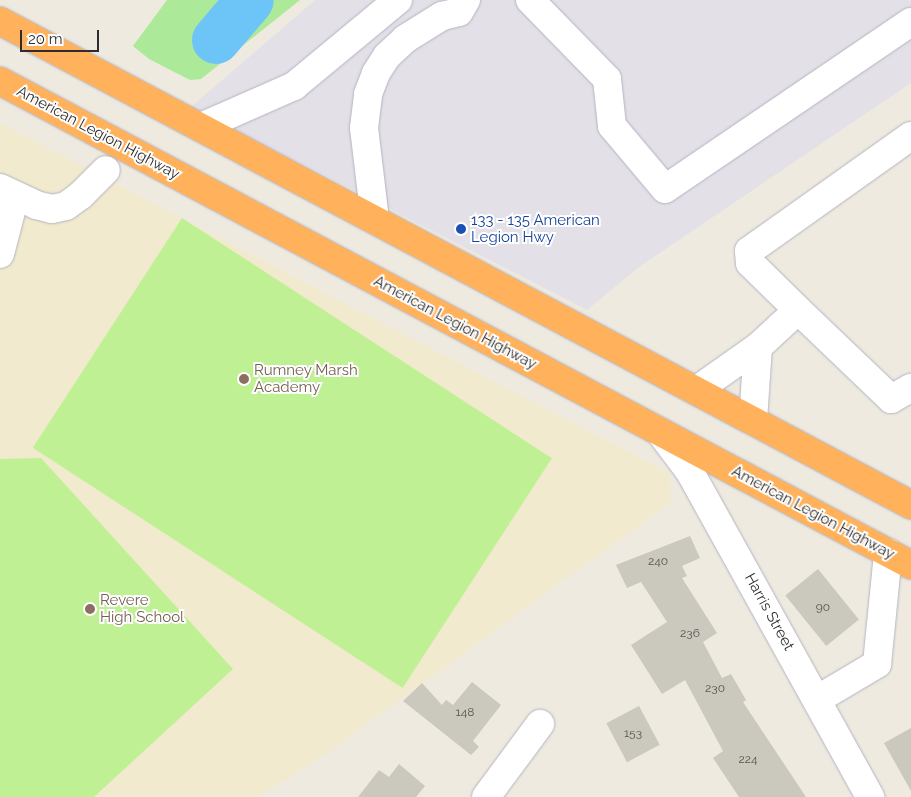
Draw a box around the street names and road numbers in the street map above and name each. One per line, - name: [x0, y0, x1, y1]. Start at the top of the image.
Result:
- street label: American Legion Highway: [13, 82, 183, 184]
- street label: American Legion Highway: [370, 272, 540, 374]
- street label: American Legion Highway: [728, 462, 898, 564]
- street label: Harris Street: [740, 570, 798, 654]

